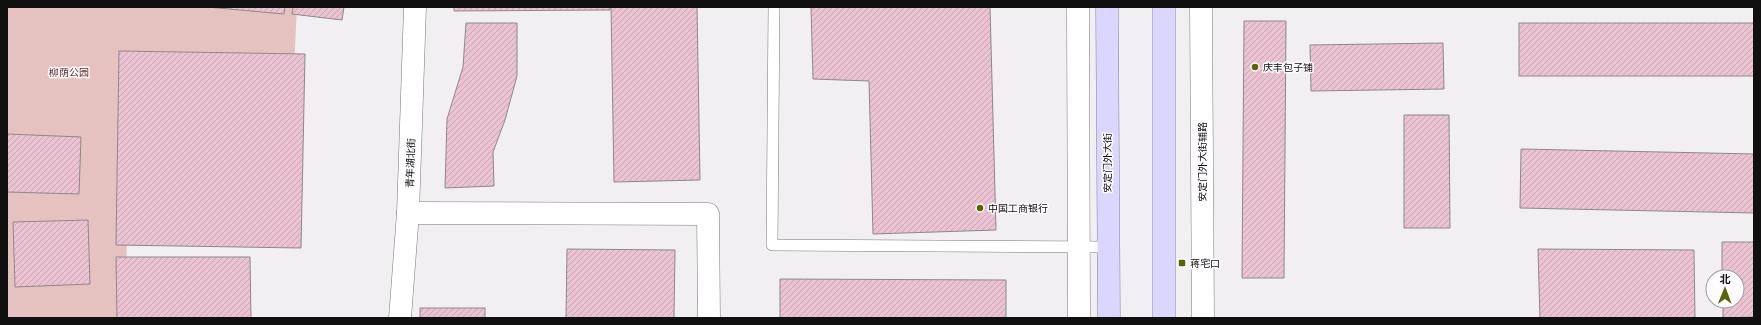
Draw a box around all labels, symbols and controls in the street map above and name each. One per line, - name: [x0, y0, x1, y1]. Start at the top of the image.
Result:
- place label: 庆丰包子铺: [1263, 61, 1313, 75]
- marker: 庆丰包子铺: [1250, 62, 1260, 72]
- park label: 柳荫公园: [49, 66, 89, 80]
- street label: 安定门外大街辅路: [1196, 122, 1210, 202]
- street label: 安定门外大街: [1101, 133, 1115, 193]
- street label: 青年湖北街: [403, 138, 419, 188]
- place label: 中国工商银行: [988, 202, 1048, 216]
- marker: 中国工商银行: [975, 203, 985, 213]
- place label: 蒋宅口: [1190, 257, 1220, 271]
- marker: 蒋宅口: [1177, 258, 1187, 268]
- north arrow: [1705, 269, 1745, 309]
- text: 北: [1720, 272, 1731, 287]

